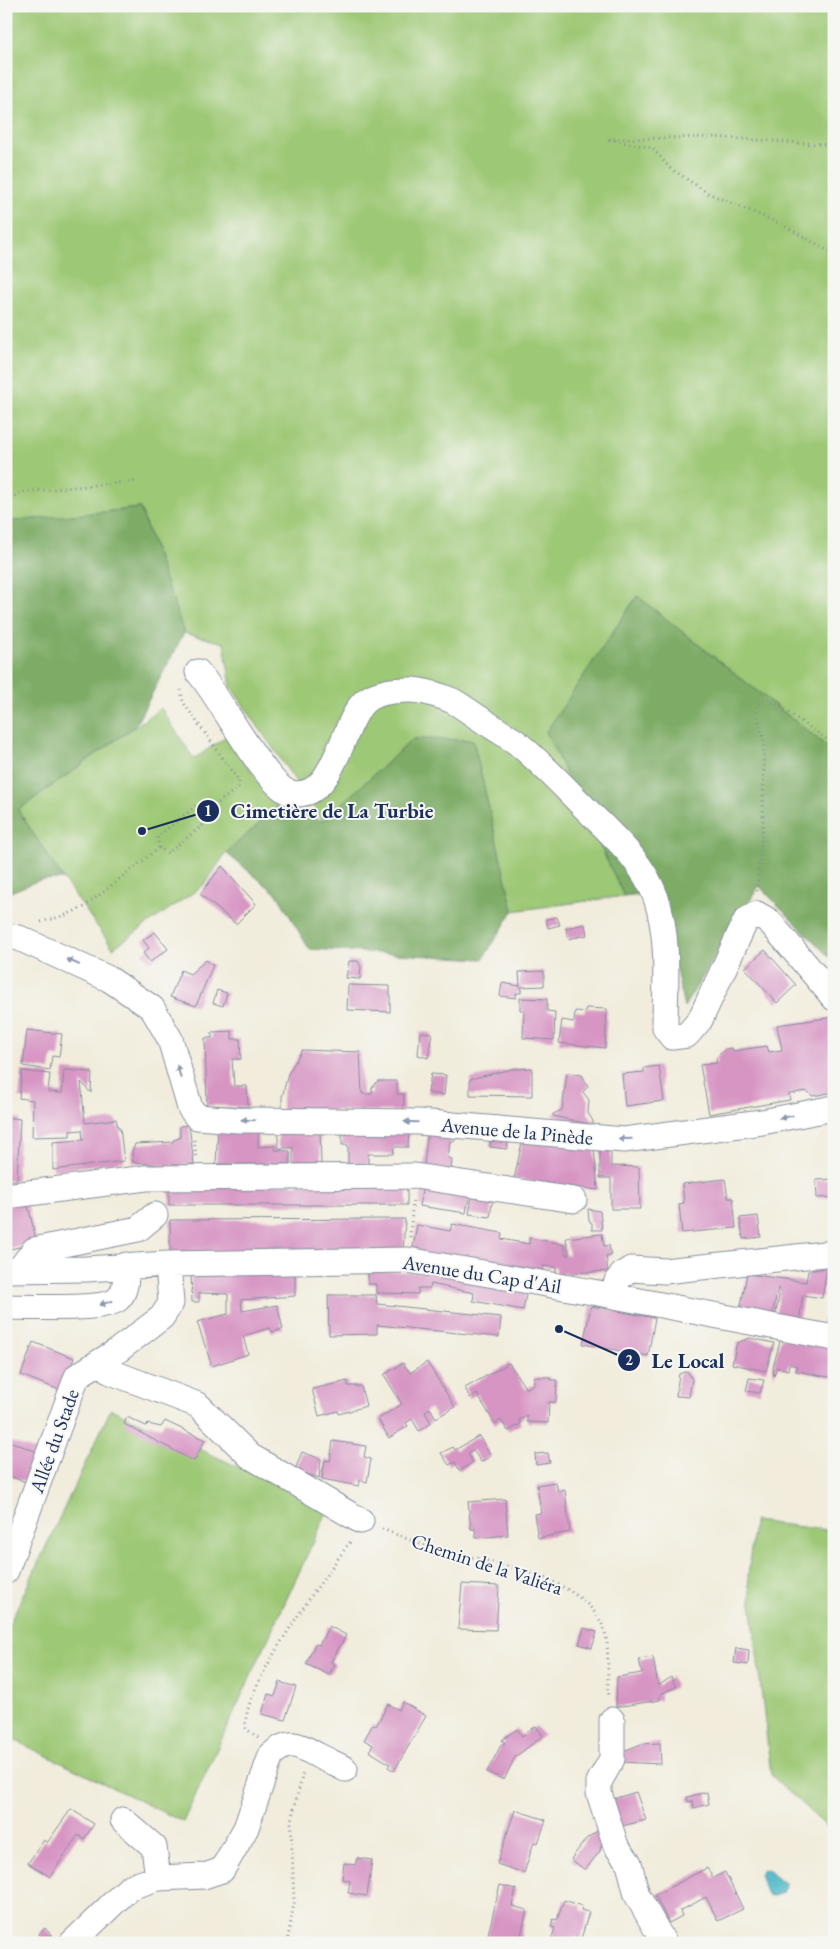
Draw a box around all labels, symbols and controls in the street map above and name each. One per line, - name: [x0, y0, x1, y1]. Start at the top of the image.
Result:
- callout: Cimetière de La Turbie: [195, 793, 443, 829]
- text: Cimetière de La Turbie: [231, 797, 434, 824]
- text: 1: [204, 801, 212, 820]
- one-way arrow: [65, 957, 80, 966]
- one-way arrow: [175, 1064, 183, 1079]
- street label: Avenue de la Pinède: [439, 1111, 594, 1151]
- one-way arrow: [778, 1113, 793, 1121]
- one-way arrow: [240, 1116, 256, 1124]
- one-way arrow: [403, 1118, 419, 1126]
- one-way arrow: [617, 1136, 633, 1144]
- street label: Avenue du Cap d'Ail: [400, 1248, 563, 1299]
- one-way arrow: [98, 1300, 113, 1308]
- callout: Le Local: [617, 1342, 735, 1378]
- text: Le Local: [651, 1347, 725, 1374]
- text: 2: [625, 1350, 633, 1369]
- street label: Allée du Stade: [23, 1385, 85, 1498]
- street label: Chemin de la Valiéra: [408, 1527, 566, 1601]

